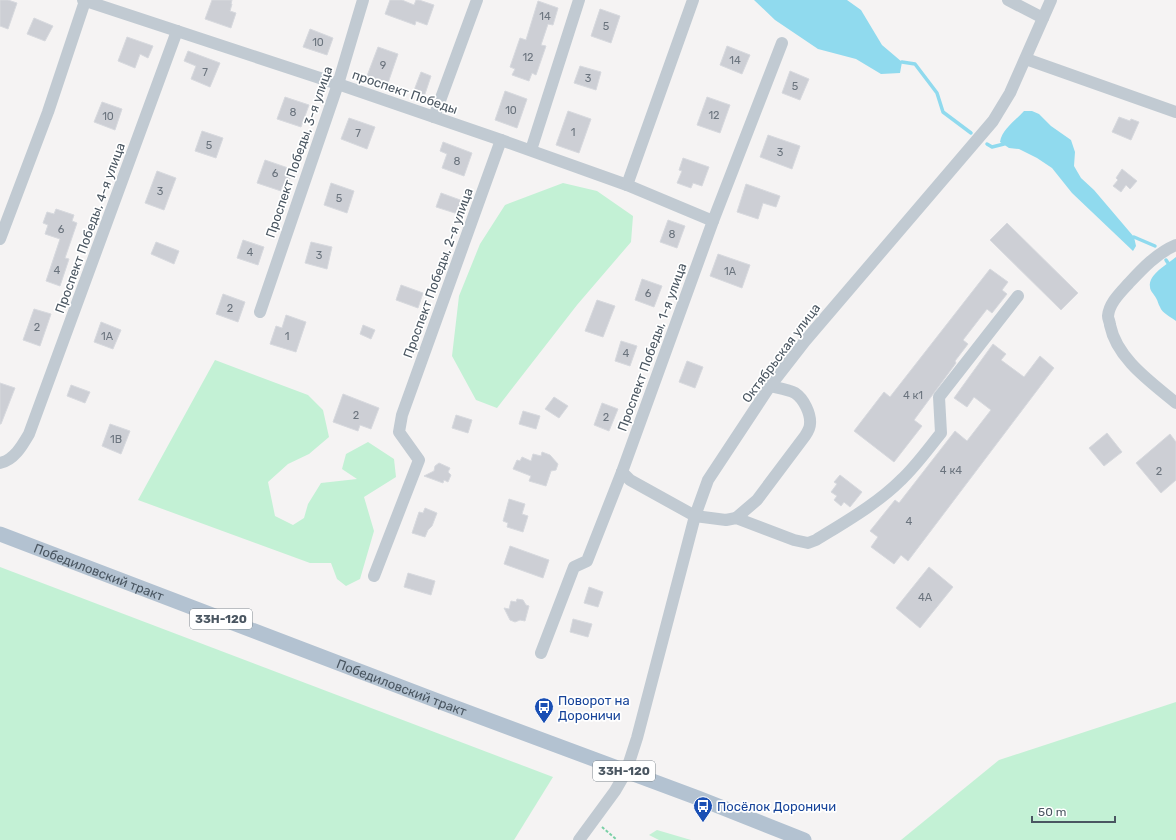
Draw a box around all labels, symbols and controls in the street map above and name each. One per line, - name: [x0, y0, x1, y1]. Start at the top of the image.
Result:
- house number: 14: [539, 10, 551, 23]
- house number: 5: [603, 20, 610, 33]
- house number: 10: [312, 36, 324, 49]
- house number: 12: [522, 51, 534, 64]
- house number: 14: [729, 54, 741, 67]
- house number: 9: [380, 59, 386, 72]
- street label: Проспект Победы, 3-я улица: [263, 64, 335, 240]
- house number: 7: [202, 66, 208, 79]
- street label: проспект Победы: [350, 67, 460, 117]
- house number: 3: [585, 72, 592, 85]
- house number: 5: [792, 80, 799, 93]
- house number: 10: [505, 104, 517, 117]
- house number: 8: [290, 106, 297, 119]
- house number: 12: [708, 109, 720, 122]
- house number: 10: [102, 110, 114, 123]
- house number: 1: [571, 126, 575, 139]
- house number: 7: [355, 127, 361, 140]
- house number: 5: [206, 139, 213, 152]
- street label: Проспект Победы, 4-я улица: [52, 141, 128, 315]
- house number: 3: [777, 146, 784, 159]
- house number: 8: [454, 155, 461, 168]
- house number: 6: [272, 167, 279, 180]
- house number: 3: [157, 185, 164, 198]
- street label: Проспект Победы, 2-я улица: [400, 186, 476, 360]
- house number: 5: [336, 192, 343, 205]
- house number: 6: [58, 223, 65, 236]
- house number: 8: [669, 228, 676, 241]
- house number: 4: [247, 246, 254, 259]
- house number: 3: [316, 249, 323, 262]
- street label: Проспект Победы, 1-я улица: [615, 261, 689, 433]
- house number: 4: [54, 263, 60, 277]
- house number: 1А: [724, 265, 737, 278]
- house number: 6: [645, 287, 652, 300]
- street label: Октябрьская улица: [739, 300, 823, 406]
- house number: 2: [227, 302, 233, 315]
- house number: 2: [34, 321, 40, 334]
- house number: 1А: [101, 330, 114, 343]
- house number: 1: [285, 330, 289, 343]
- house number: 4: [623, 347, 630, 360]
- house number: 4 к1: [903, 389, 923, 402]
- house number: 2: [353, 409, 359, 422]
- house number: 2: [603, 411, 609, 424]
- house number: 1В: [110, 433, 122, 446]
- house number: 4 к4: [940, 464, 962, 477]
- house number: 2: [1156, 465, 1162, 478]
- house number: 4: [906, 515, 913, 528]
- street label: Победиловский тракт: [32, 540, 167, 604]
- house number: 4А: [918, 591, 933, 604]
- road number: 33Н-120: [190, 609, 252, 629]
- street label: Победиловский тракт: [335, 656, 469, 719]
- place label: Поворот на Дороничи: [558, 693, 630, 723]
- bus stop icon: Поворот на Дороничи: [533, 696, 555, 724]
- road number: 33Н-120: [593, 761, 655, 781]
- bus stop icon: Посёлок Дороничи: [692, 795, 714, 823]
- scale bar: [1032, 798, 1115, 824]
- place label: Посёлок Дороничи: [717, 799, 836, 814]
- text: 50 m: [1038, 805, 1066, 819]

